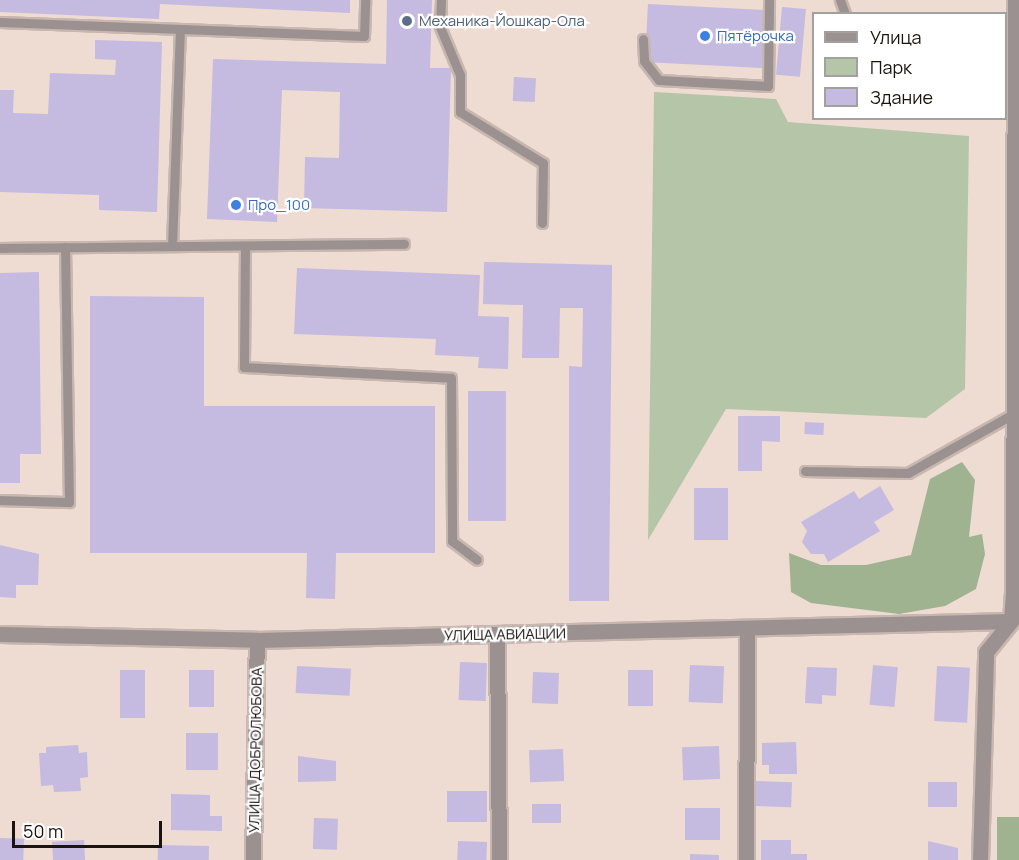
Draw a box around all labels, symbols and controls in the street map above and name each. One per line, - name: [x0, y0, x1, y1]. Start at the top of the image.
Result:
- place label: Механика-Йошкар-Ола: [419, 12, 585, 30]
- legend: [812, 12, 1007, 120]
- marker: Механика-Йошкар-Ола: [400, 14, 414, 28]
- text: Улица: [870, 25, 922, 49]
- place label: Пятёрочка: [717, 27, 794, 45]
- marker: Пятёрочка: [698, 29, 712, 43]
- text: Парк: [870, 55, 912, 79]
- text: Здание: [870, 85, 933, 109]
- place label: Про_100: [248, 196, 310, 214]
- marker: Про_100: [229, 198, 243, 212]
- street label: УЛИЦА АВИАЦИИ: [444, 624, 566, 644]
- street label: УЛИЦА ДОБРОЛЮБОВА: [245, 667, 265, 833]
- scale bar: [15, 809, 165, 847]
- text: 50 m: [23, 819, 63, 843]

